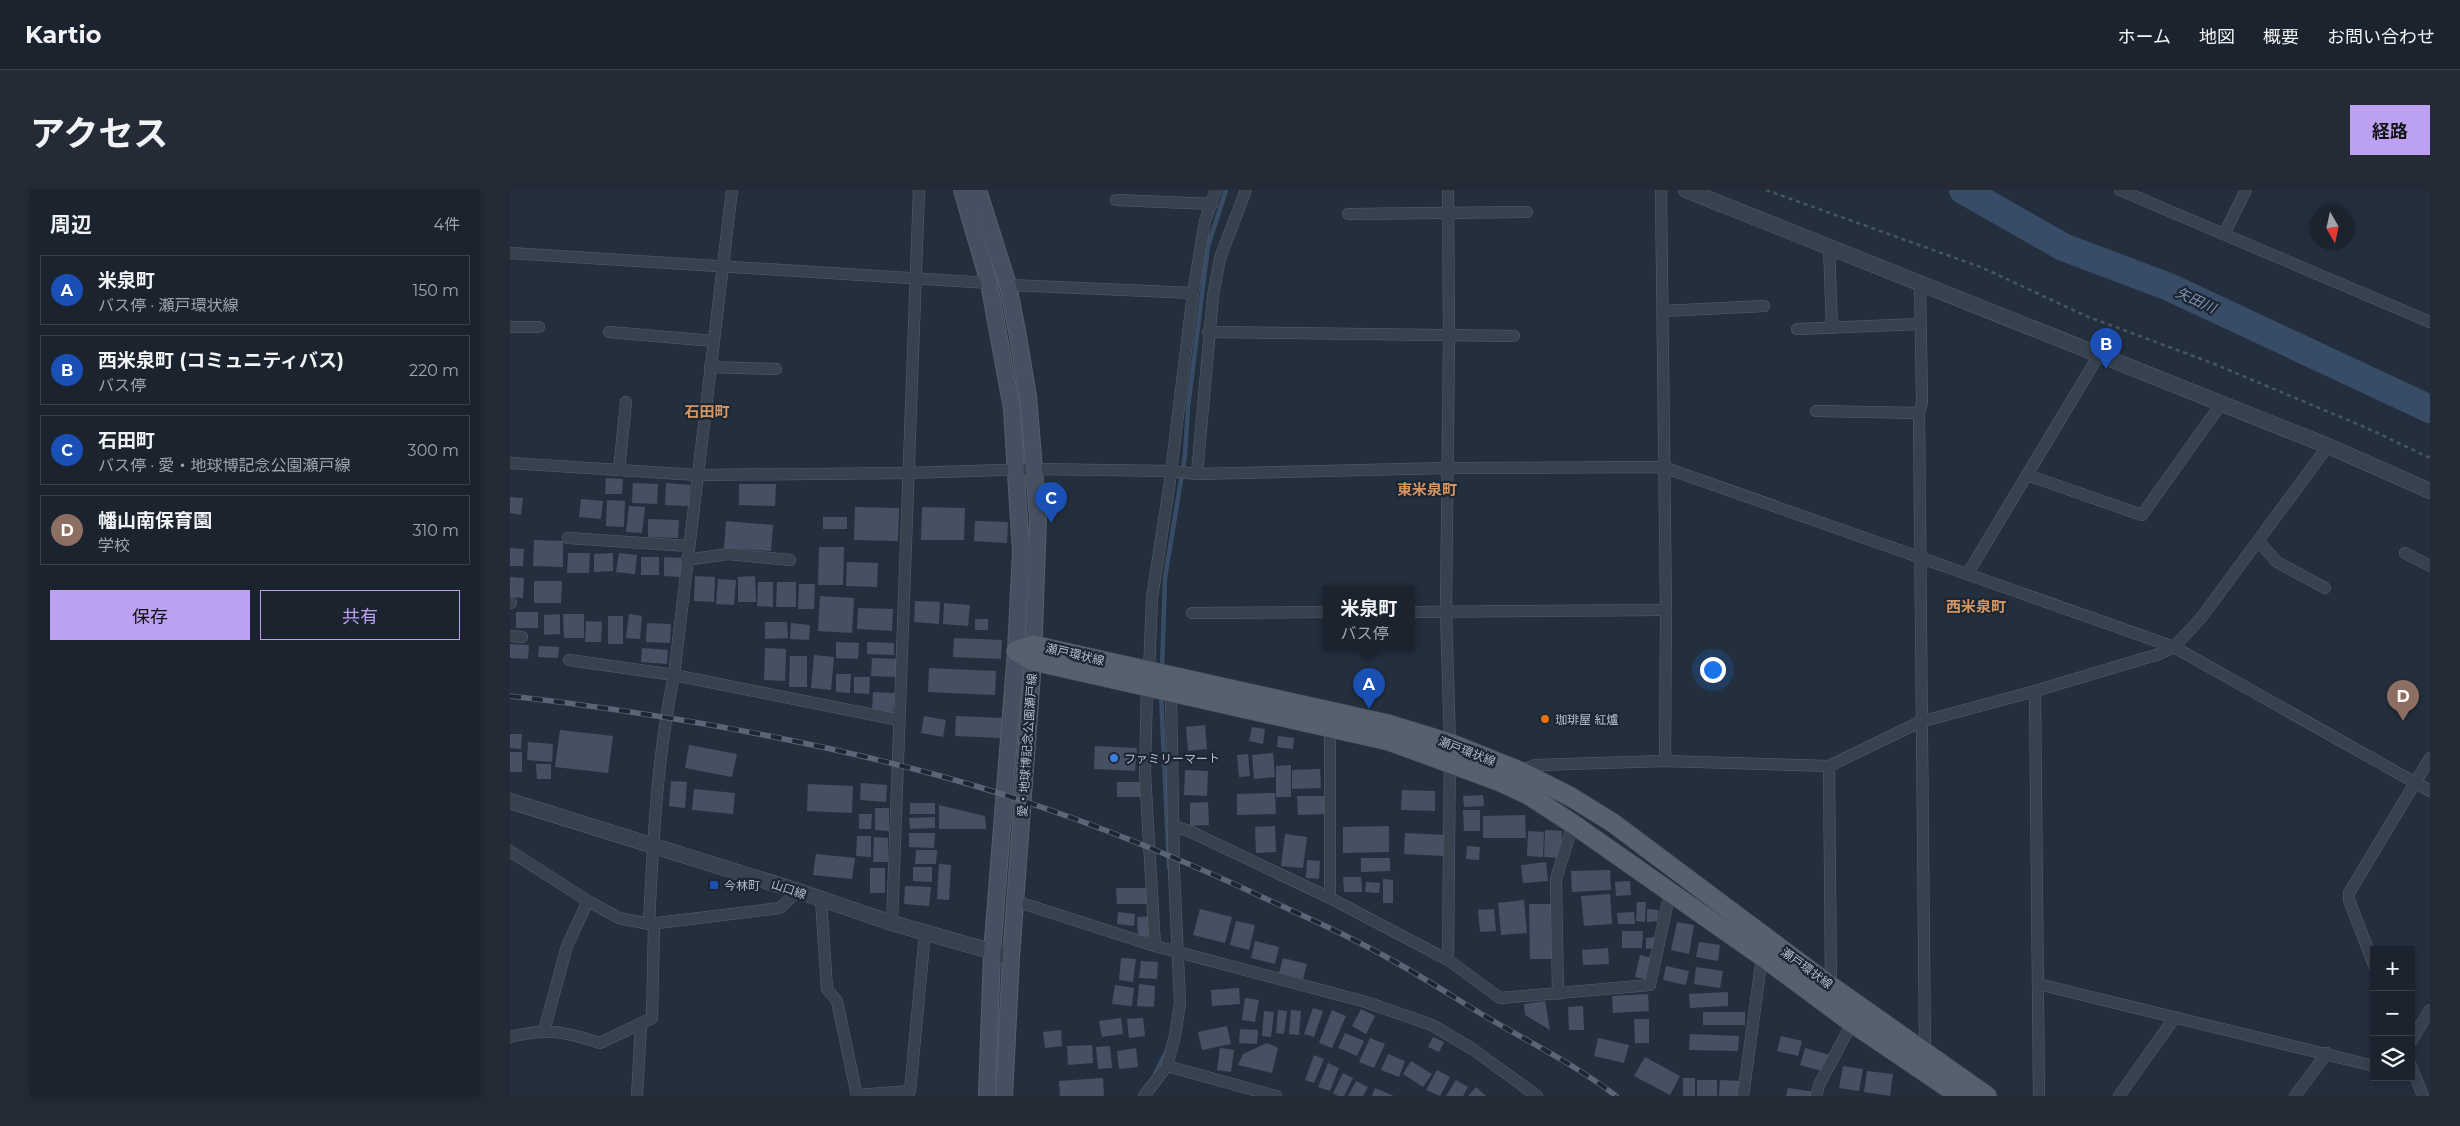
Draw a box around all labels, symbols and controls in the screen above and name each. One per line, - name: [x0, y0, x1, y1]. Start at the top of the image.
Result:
- text: Kartio: [25, 20, 101, 49]
- text: ホーム: [2118, 26, 2171, 48]
- text: 地図: [2199, 26, 2235, 48]
- text: 概要: [2263, 26, 2299, 48]
- text: お問い合わせ: [2327, 26, 2435, 48]
- button: 経路: [2350, 105, 2430, 155]
- text: アクセス: [30, 112, 168, 155]
- north arrow: [2310, 205, 2355, 250]
- text: 周辺: [50, 212, 92, 237]
- text: 4件: [433, 215, 460, 234]
- text: 米泉町: [98, 269, 155, 292]
- text: A: [61, 281, 73, 300]
- text: 150 m: [412, 281, 459, 300]
- water label: 矢田川: [2173, 283, 2221, 318]
- text: バス停 · 瀬戸環状線: [98, 296, 238, 315]
- pin: B: [2090, 328, 2122, 369]
- text: 西米泉町 (コミュニティバス): [98, 349, 344, 372]
- text: B: [61, 361, 73, 380]
- text: 220 m: [409, 361, 459, 380]
- text: バス停: [98, 376, 146, 395]
- district label: 石田町: [684, 402, 730, 421]
- text: 石田町: [98, 429, 155, 452]
- text: C: [61, 441, 73, 460]
- text: 300 m: [408, 441, 459, 460]
- text: バス停 · 愛・地球博記念公園瀬戸線: [98, 456, 350, 475]
- district label: 東米泉町: [1397, 480, 1457, 499]
- pin: C: [1035, 482, 1067, 523]
- text: 幡山南保育園: [98, 509, 212, 532]
- text: D: [60, 521, 74, 540]
- text: 310 m: [412, 521, 459, 540]
- text: 学校: [98, 536, 130, 555]
- popup: [1323, 586, 1415, 651]
- button: 保存: [50, 590, 250, 640]
- button: 共有: [260, 590, 460, 640]
- text: 米泉町: [1340, 597, 1398, 620]
- district label: 西米泉町: [1946, 597, 2006, 616]
- text: バス停: [1340, 624, 1389, 643]
- street label: 瀬戸環状線: [1044, 640, 1106, 668]
- your location: [1700, 657, 1726, 683]
- pin: A: [1353, 668, 1385, 709]
- street label: 愛・地球博記念公園瀬戸線: [1014, 673, 1040, 817]
- pin: D: [2387, 680, 2419, 721]
- place label: 珈琲屋 紅爐: [1555, 712, 1618, 727]
- marker: 珈琲屋 紅爐: [1539, 713, 1551, 725]
- street label: 瀬戸環状線: [1436, 733, 1498, 769]
- place label: ファミリーマート: [1124, 751, 1220, 766]
- marker: ファミリーマート: [1108, 752, 1120, 764]
- street label: 山口線: [770, 876, 808, 902]
- place label: 今林町: [724, 878, 760, 893]
- marker: 今林町: [708, 879, 720, 891]
- street label: 瀬戸環状線: [1778, 944, 1836, 992]
- map controls: [2370, 946, 2415, 1081]
- button: +: [2370, 946, 2415, 991]
- button: −: [2370, 991, 2415, 1036]
- button: layers: [2370, 1036, 2415, 1081]

